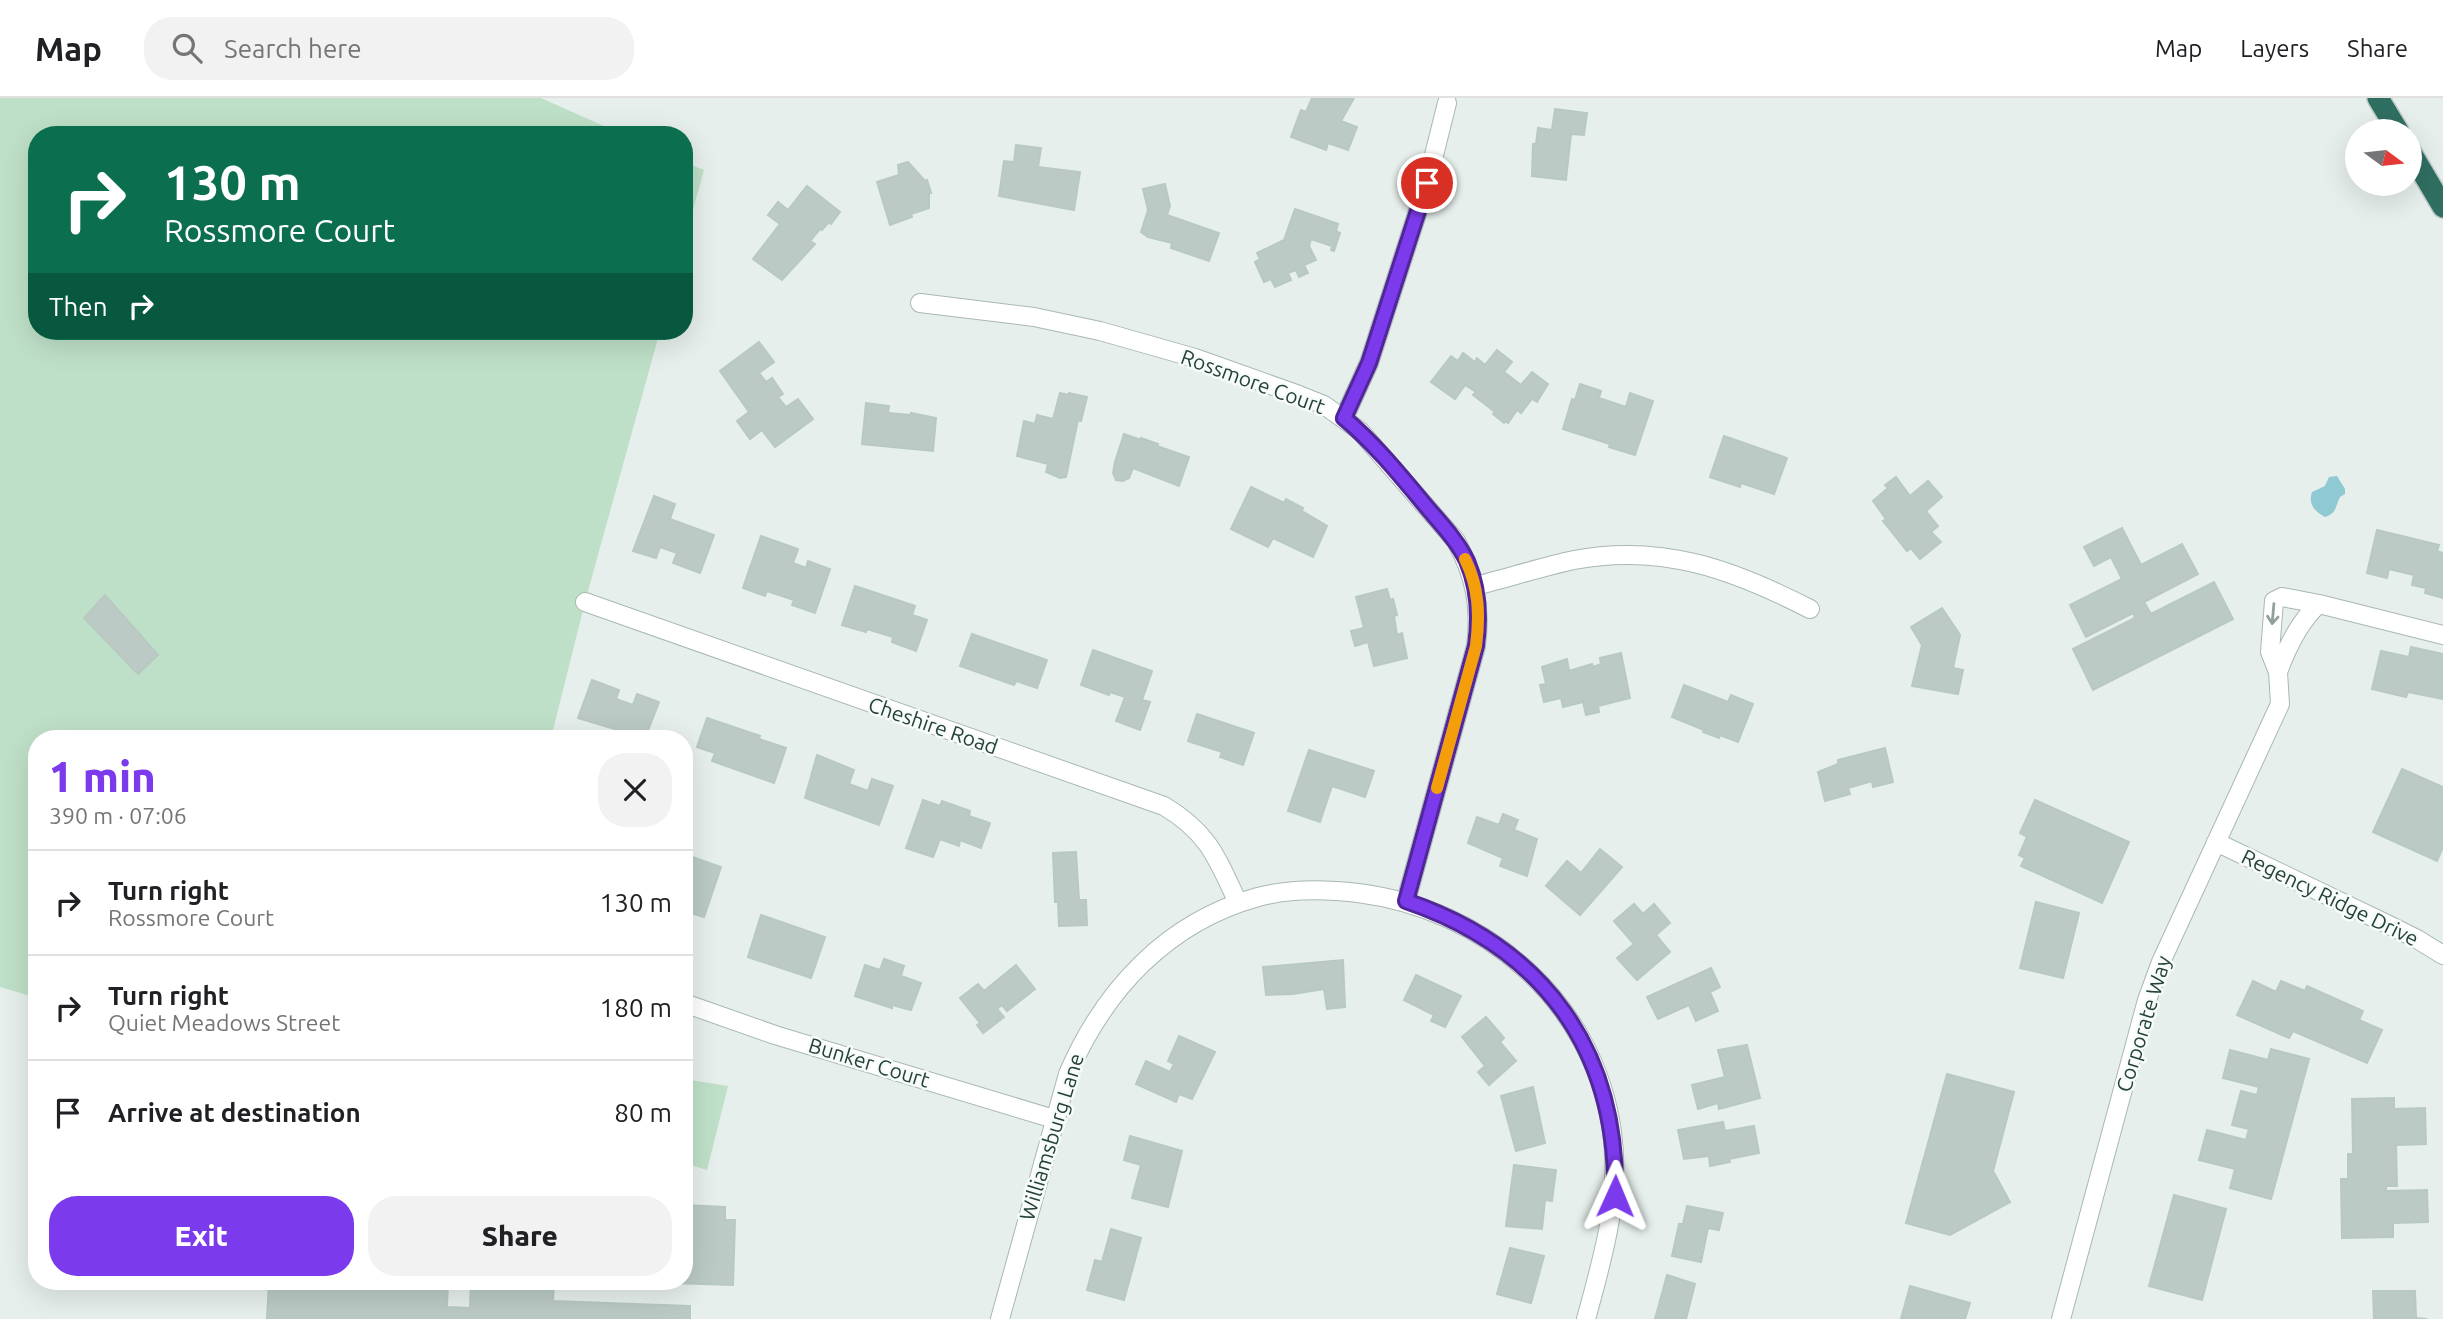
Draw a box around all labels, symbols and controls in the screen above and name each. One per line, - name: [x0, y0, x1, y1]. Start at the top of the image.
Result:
- search box: [144, 17, 634, 80]
- icon: search: [168, 29, 206, 67]
- text: Map: [35, 30, 102, 67]
- text: Search here: [224, 34, 362, 63]
- text: Map: [2155, 35, 2202, 62]
- text: Layers: [2240, 35, 2309, 62]
- text: Share: [2347, 35, 2408, 62]
- north arrow: [2345, 119, 2422, 196]
- map controls: [2345, 119, 2422, 196]
- pin: [1397, 153, 1457, 213]
- icon: right: [49, 154, 140, 245]
- text: 130 m: [164, 154, 301, 209]
- icon: arrive: [1408, 164, 1446, 202]
- text: Rossmore Court: [164, 212, 395, 248]
- icon: right: [122, 287, 160, 325]
- text: Then: [49, 292, 108, 321]
- street label: Rossmore Court: [1178, 344, 1329, 418]
- one-way arrow: [2266, 602, 2279, 625]
- street label: Cheshire Road: [865, 692, 1001, 758]
- text: 1 min: [49, 753, 156, 800]
- button: close: [598, 753, 672, 827]
- text: 390 m · 07:06: [49, 803, 187, 828]
- street label: Regency Ridge Drive: [2238, 844, 2423, 950]
- text: Turn right: [108, 876, 229, 905]
- icon: right: [49, 884, 87, 922]
- text: 130 m: [600, 888, 672, 917]
- text: Rossmore Court: [108, 905, 274, 930]
- street label: Corporate Way: [2111, 953, 2175, 1095]
- text: Turn right: [108, 981, 229, 1010]
- icon: right: [49, 989, 87, 1027]
- text: 180 m: [600, 993, 672, 1022]
- text: Quiet Meadows Street: [108, 1010, 340, 1035]
- street label: Bunker Court: [806, 1032, 933, 1092]
- street label: Williamsburg Lane: [1014, 1050, 1088, 1223]
- icon: arrive: [49, 1094, 87, 1132]
- text: Arrive at destination: [108, 1098, 361, 1127]
- text: 80 m: [614, 1098, 672, 1127]
- position arrow: [1578, 1159, 1652, 1233]
- button: Exit: [49, 1196, 354, 1276]
- button: Share: [368, 1196, 672, 1276]

